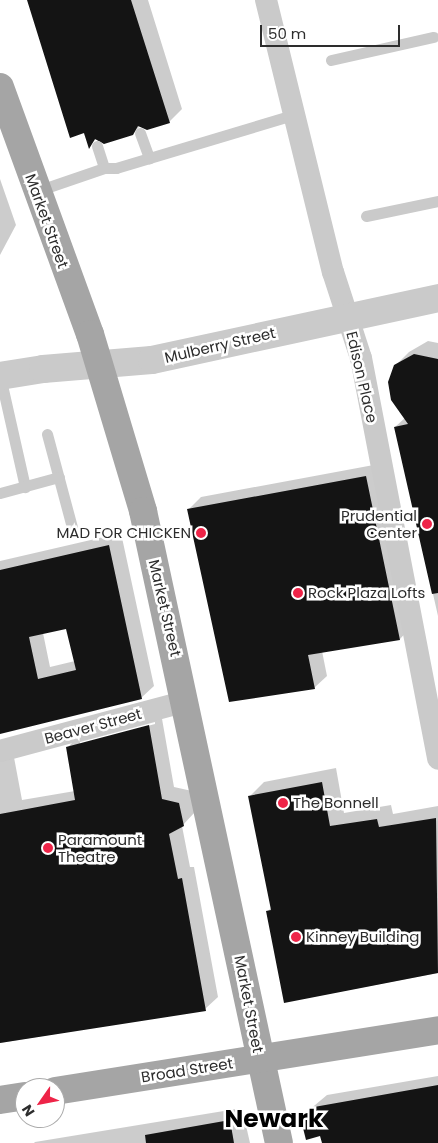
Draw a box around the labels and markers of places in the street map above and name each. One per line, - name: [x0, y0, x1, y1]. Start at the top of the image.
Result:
- place label: Prudential Center: [341, 506, 417, 541]
- marker: Prudential Center: [421, 518, 433, 530]
- place label: MAD FOR CHICKEN: [56, 524, 191, 542]
- marker: MAD FOR CHICKEN: [195, 527, 207, 539]
- place label: Rock Plaza Lofts: [308, 584, 425, 602]
- marker: Rock Plaza Lofts: [292, 587, 304, 599]
- place label: The Bonnell: [293, 794, 379, 812]
- marker: The Bonnell: [277, 797, 289, 809]
- place label: Paramount Theatre: [58, 830, 142, 865]
- marker: Paramount Theatre: [42, 842, 54, 854]
- place label: Kinney Building: [306, 928, 419, 946]
- marker: Kinney Building: [290, 931, 302, 943]

